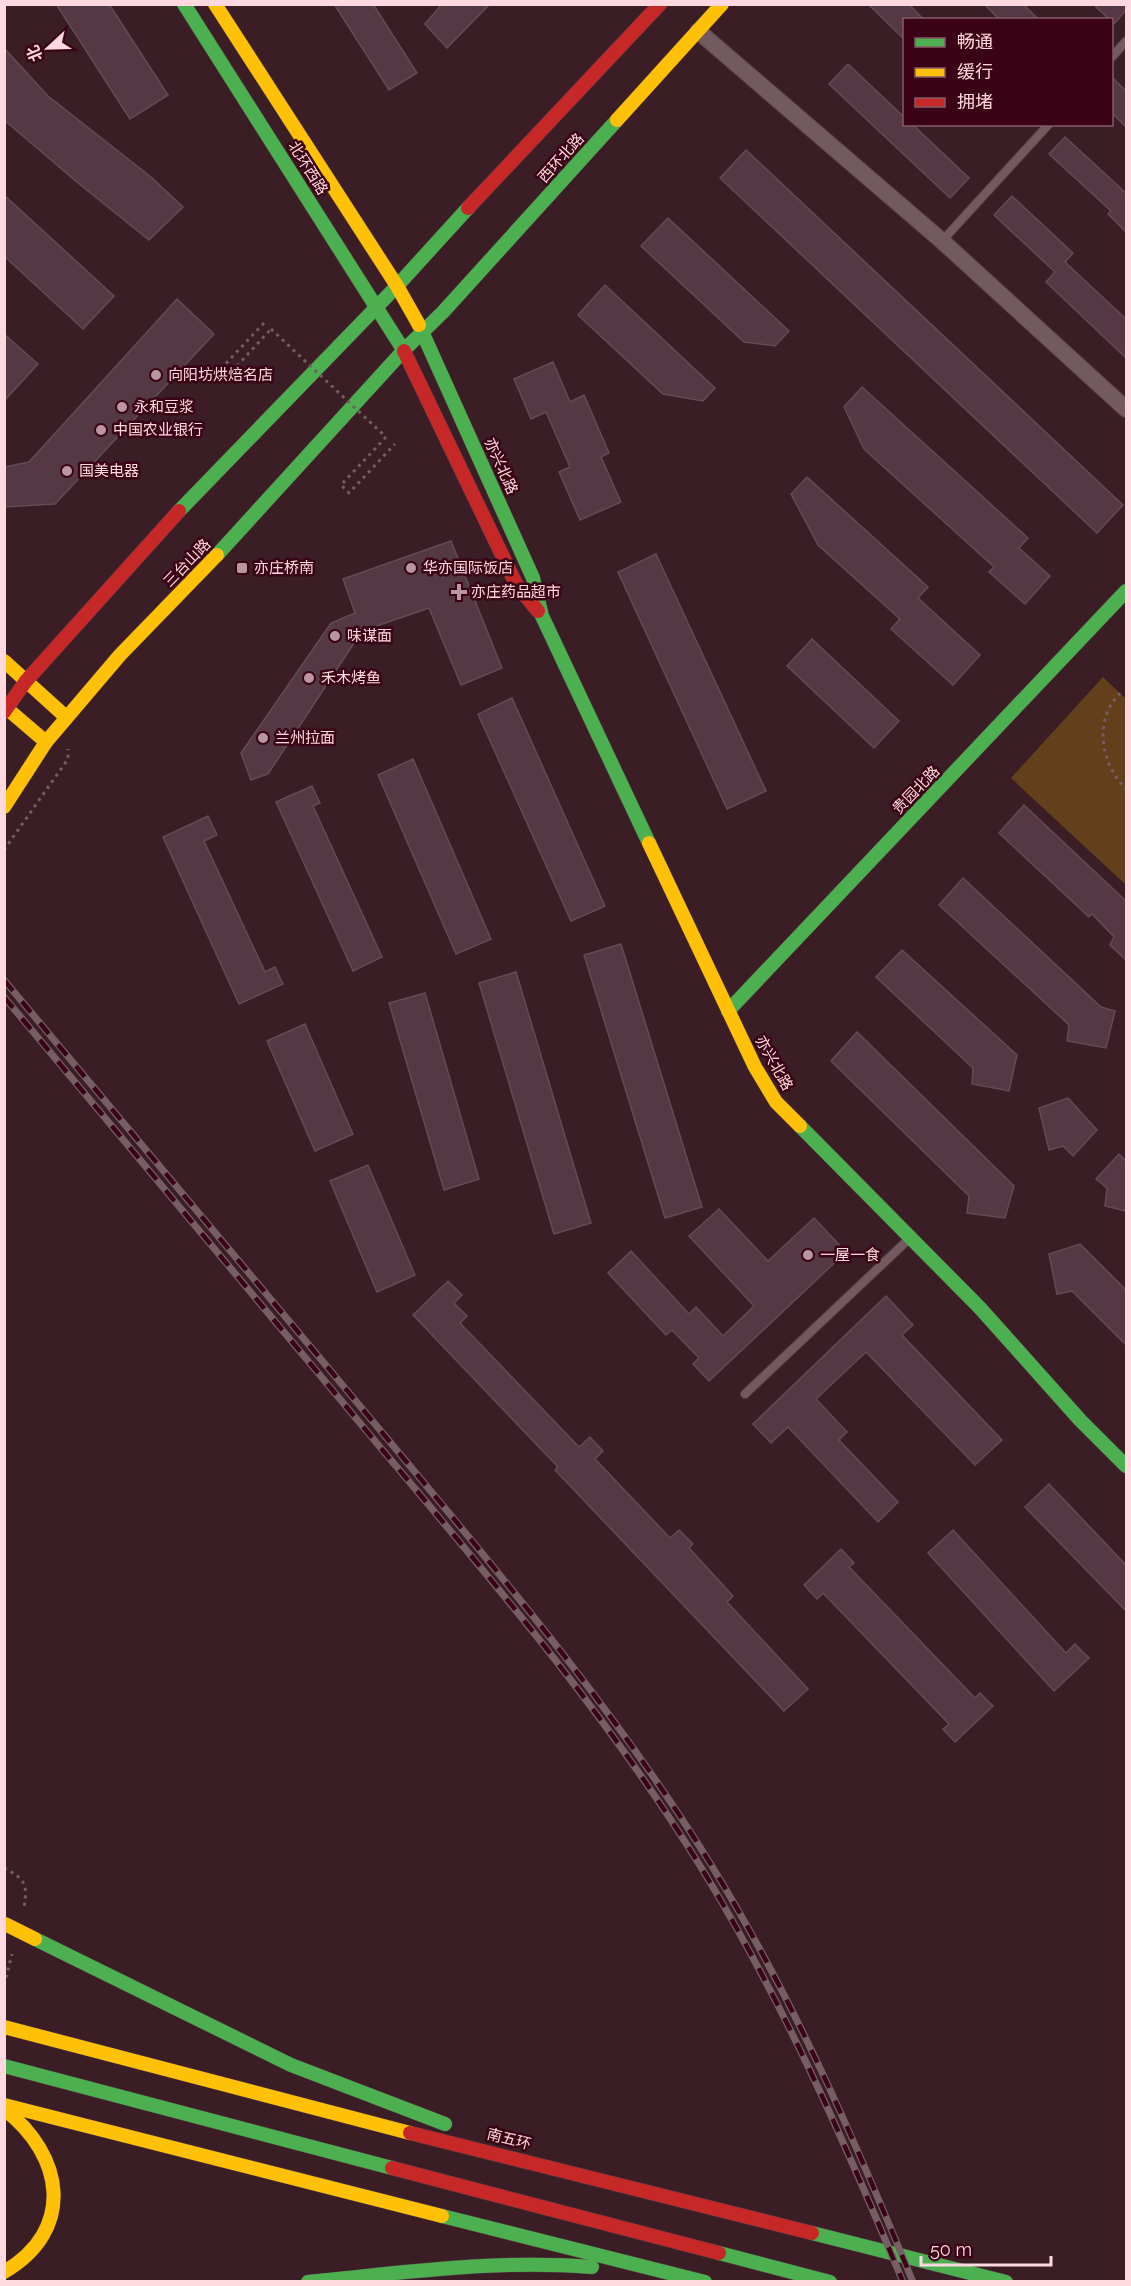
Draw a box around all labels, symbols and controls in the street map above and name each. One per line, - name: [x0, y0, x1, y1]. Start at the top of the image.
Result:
- north arrow: [18, 18, 78, 78]
- legend: [903, 18, 1113, 126]
- text: 畅通: [957, 31, 993, 52]
- text: 北: [23, 42, 46, 64]
- text: 缓行: [957, 61, 993, 82]
- text: 拥堵: [957, 91, 993, 112]
- street label: 西环北路: [534, 130, 588, 186]
- street label: 北环西路: [284, 138, 332, 198]
- place label: 向阳坊烘焙名店: [168, 366, 273, 384]
- marker: 向阳坊烘焙名店: [149, 368, 163, 382]
- place label: 永和豆浆: [134, 398, 194, 416]
- marker: 永和豆浆: [115, 400, 129, 414]
- place label: 中国农业银行: [113, 421, 203, 439]
- marker: 中国农业银行: [94, 423, 108, 437]
- street label: 亦兴北路: [481, 435, 521, 497]
- place label: 国美电器: [79, 462, 139, 480]
- marker: 国美电器: [60, 464, 74, 478]
- street label: 三台山路: [160, 535, 214, 591]
- place label: 亦庄桥南: [254, 559, 314, 577]
- place label: 华亦国际饭店: [423, 559, 513, 577]
- marker: 亦庄桥南: [235, 561, 249, 575]
- marker: 华亦国际饭店: [404, 561, 418, 575]
- place label: 亦庄药品超市: [471, 583, 561, 601]
- marker: 亦庄药品超市: [452, 585, 466, 599]
- place label: 味谋面: [347, 627, 392, 645]
- marker: 味谋面: [328, 629, 342, 643]
- place label: 禾木烤鱼: [321, 669, 381, 687]
- marker: 禾木烤鱼: [302, 671, 316, 685]
- place label: 兰州拉面: [275, 729, 335, 747]
- marker: 兰州拉面: [256, 731, 270, 745]
- street label: 贵园北路: [889, 762, 943, 818]
- street label: 亦兴北路: [752, 1032, 796, 1094]
- place label: 一屋一食: [820, 1246, 880, 1264]
- marker: 一屋一食: [801, 1248, 815, 1262]
- street label: 南五环: [485, 2125, 533, 2153]
- scale bar: [921, 2229, 1052, 2267]
- text: 50 m: [930, 2239, 972, 2260]

